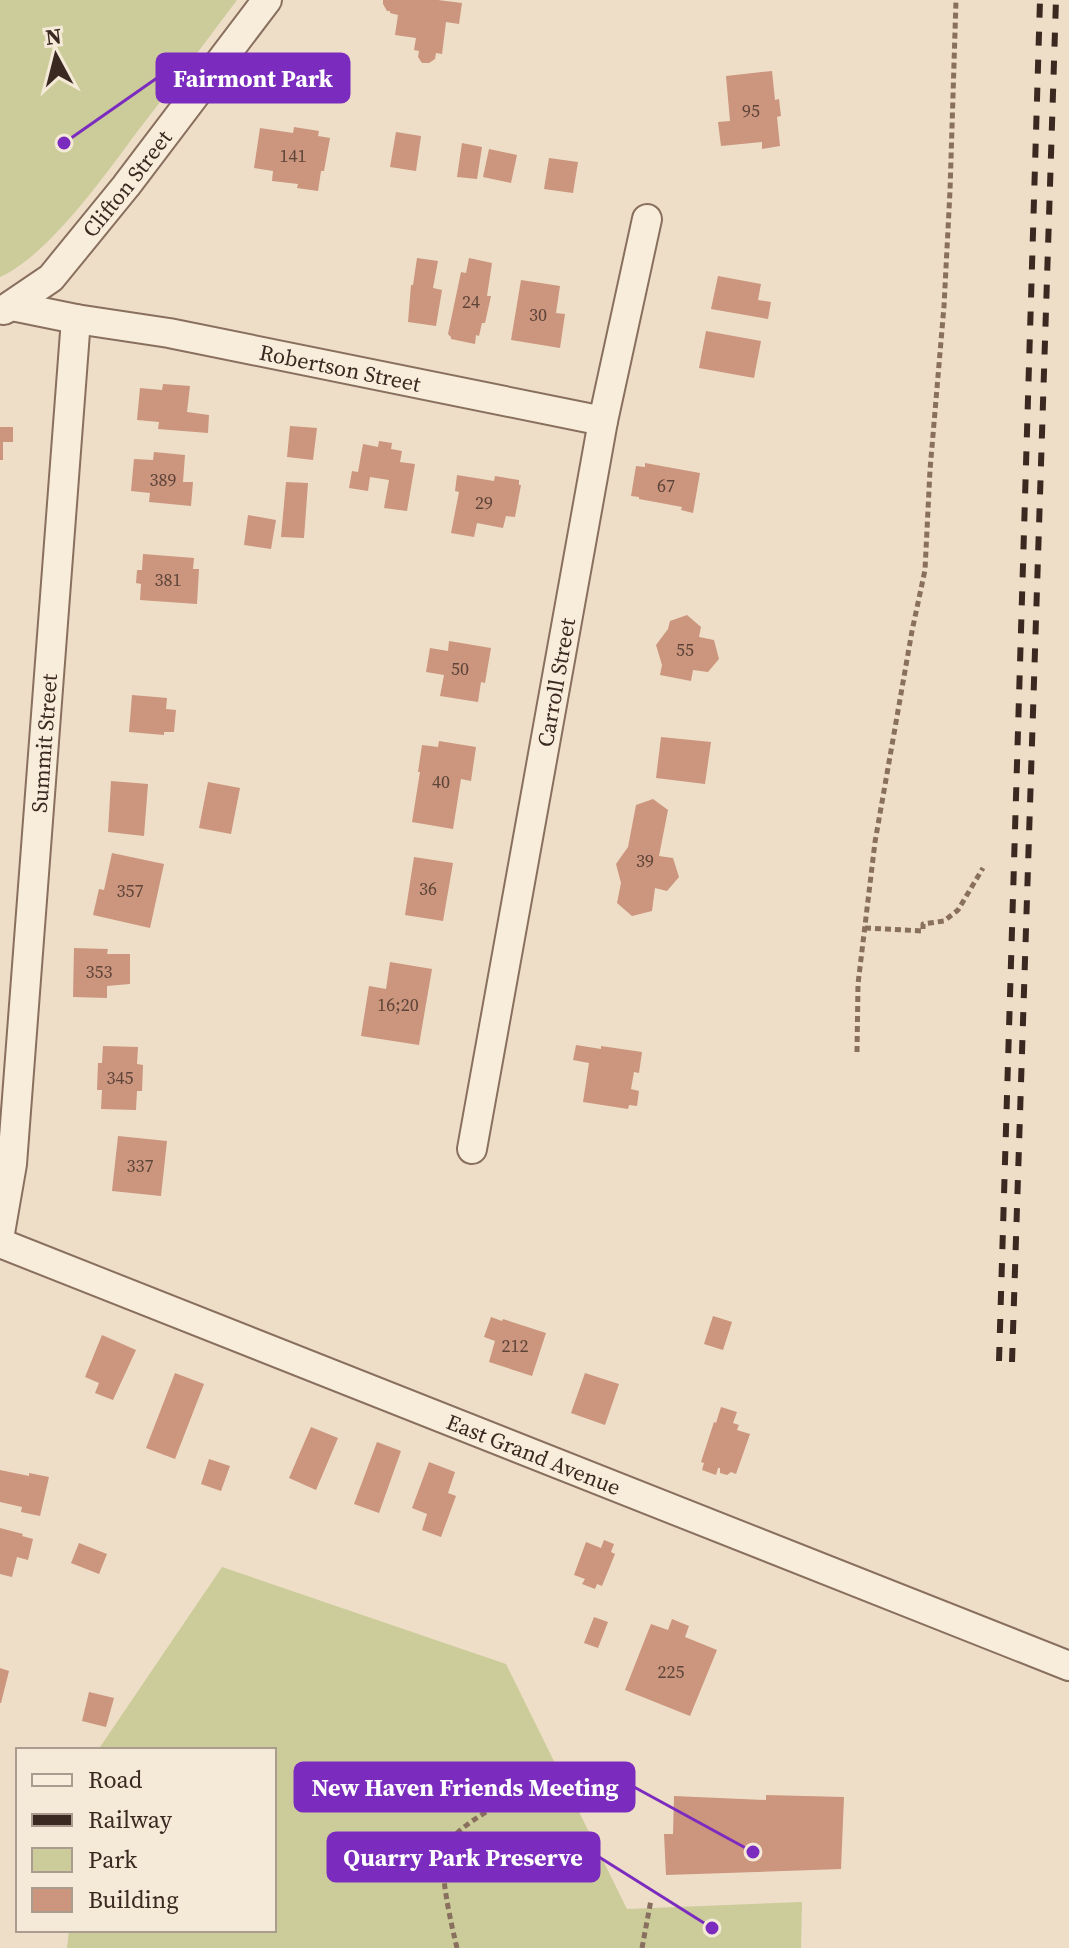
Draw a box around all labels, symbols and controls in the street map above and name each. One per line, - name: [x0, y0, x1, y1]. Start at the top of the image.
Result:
- north arrow: [16, 16, 96, 96]
- text: N: [44, 20, 63, 52]
- callout: Fairmont Park: [157, 54, 349, 102]
- text: Fairmont Park: [173, 62, 334, 95]
- house number: 95: [742, 98, 760, 123]
- street label: Clifton Street: [75, 123, 179, 243]
- house number: 141: [280, 143, 307, 168]
- house number: 24: [462, 289, 480, 314]
- house number: 30: [529, 302, 547, 327]
- street label: Robertson Street: [257, 337, 424, 399]
- house number: 389: [150, 467, 177, 492]
- house number: 67: [657, 473, 675, 498]
- house number: 29: [475, 490, 493, 515]
- house number: 381: [155, 567, 182, 592]
- street label: Carroll Street: [530, 615, 582, 749]
- house number: 55: [676, 637, 694, 662]
- house number: 50: [451, 656, 469, 681]
- street label: Summit Street: [24, 672, 64, 814]
- house number: 40: [432, 769, 450, 794]
- house number: 39: [636, 848, 654, 873]
- house number: 36: [419, 876, 437, 901]
- house number: 357: [117, 878, 144, 903]
- house number: 353: [86, 959, 113, 984]
- house number: 16;20: [377, 992, 419, 1017]
- house number: 345: [107, 1065, 134, 1090]
- house number: 337: [127, 1153, 154, 1178]
- house number: 212: [502, 1333, 529, 1358]
- street label: East Grand Avenue: [442, 1406, 625, 1502]
- house number: 225: [658, 1659, 685, 1684]
- legend: [16, 1748, 276, 1932]
- text: Road: [88, 1763, 143, 1796]
- callout: New Haven Friends Meeting: [295, 1763, 634, 1811]
- text: New Haven Friends Meeting: [312, 1771, 618, 1804]
- text: Railway: [88, 1803, 173, 1836]
- callout: Quarry Park Preserve: [328, 1833, 599, 1881]
- text: Quarry Park Preserve: [343, 1841, 583, 1874]
- text: Park: [88, 1843, 138, 1876]
- text: Building: [88, 1883, 179, 1916]

